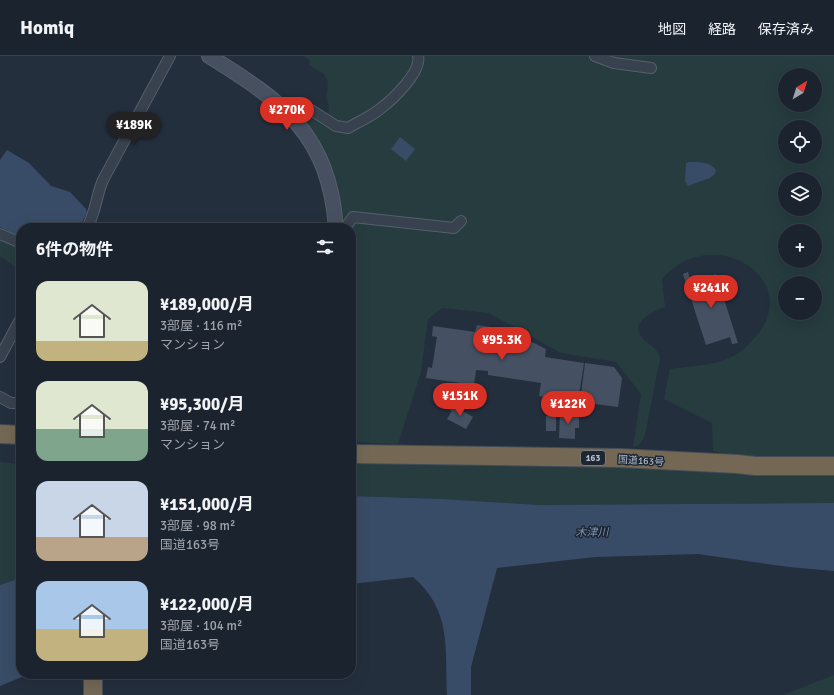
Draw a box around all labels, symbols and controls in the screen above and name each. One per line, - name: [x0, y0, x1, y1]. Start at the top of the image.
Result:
- text: Homiq: [20, 16, 74, 40]
- text: 地図: [658, 21, 686, 38]
- text: 経路: [708, 21, 736, 38]
- text: 保存済み: [758, 21, 814, 38]
- north arrow: [778, 68, 822, 112]
- map controls: [778, 68, 822, 320]
- pin: ¥270K: [259, 97, 315, 131]
- text: ¥270K: [269, 102, 305, 118]
- pin: ¥189K: [106, 112, 162, 146]
- text: ¥189K: [116, 117, 152, 133]
- button: locate: [778, 120, 822, 164]
- button: layers: [778, 172, 822, 216]
- button: +: [778, 224, 822, 268]
- icon: filters: [314, 236, 336, 258]
- text: 6件の物件: [36, 239, 113, 260]
- pin: ¥241K: [683, 275, 739, 309]
- button: −: [778, 276, 822, 320]
- text: ¥241K: [693, 280, 729, 296]
- text: ¥189,000/月: [160, 294, 254, 315]
- icon: home: [68, 297, 116, 345]
- text: 3部屋 · 116 m²: [160, 318, 242, 334]
- pin: ¥95.3K: [469, 327, 535, 361]
- text: ¥95.3K: [482, 332, 522, 348]
- text: マンション: [160, 337, 225, 353]
- pin: ¥151K: [432, 383, 488, 417]
- text: ¥151K: [442, 388, 478, 404]
- pin: ¥122K: [540, 391, 596, 425]
- text: ¥95,300/月: [160, 394, 245, 415]
- text: ¥122K: [550, 396, 586, 412]
- icon: home: [68, 397, 116, 445]
- text: 3部屋 · 74 m²: [160, 418, 235, 434]
- text: マンション: [160, 437, 225, 453]
- road number: 163: [581, 451, 605, 465]
- street label: 国道163号: [618, 454, 664, 468]
- text: ¥151,000/月: [160, 494, 254, 515]
- icon: home: [68, 497, 116, 545]
- text: 3部屋 · 98 m²: [160, 518, 235, 534]
- water label: 木津川: [575, 526, 610, 539]
- text: 国道163号: [160, 537, 220, 553]
- text: ¥122,000/月: [160, 594, 254, 615]
- icon: home: [68, 597, 116, 645]
- text: 3部屋 · 104 m²: [160, 618, 242, 634]
- text: 国道163号: [160, 637, 220, 653]

